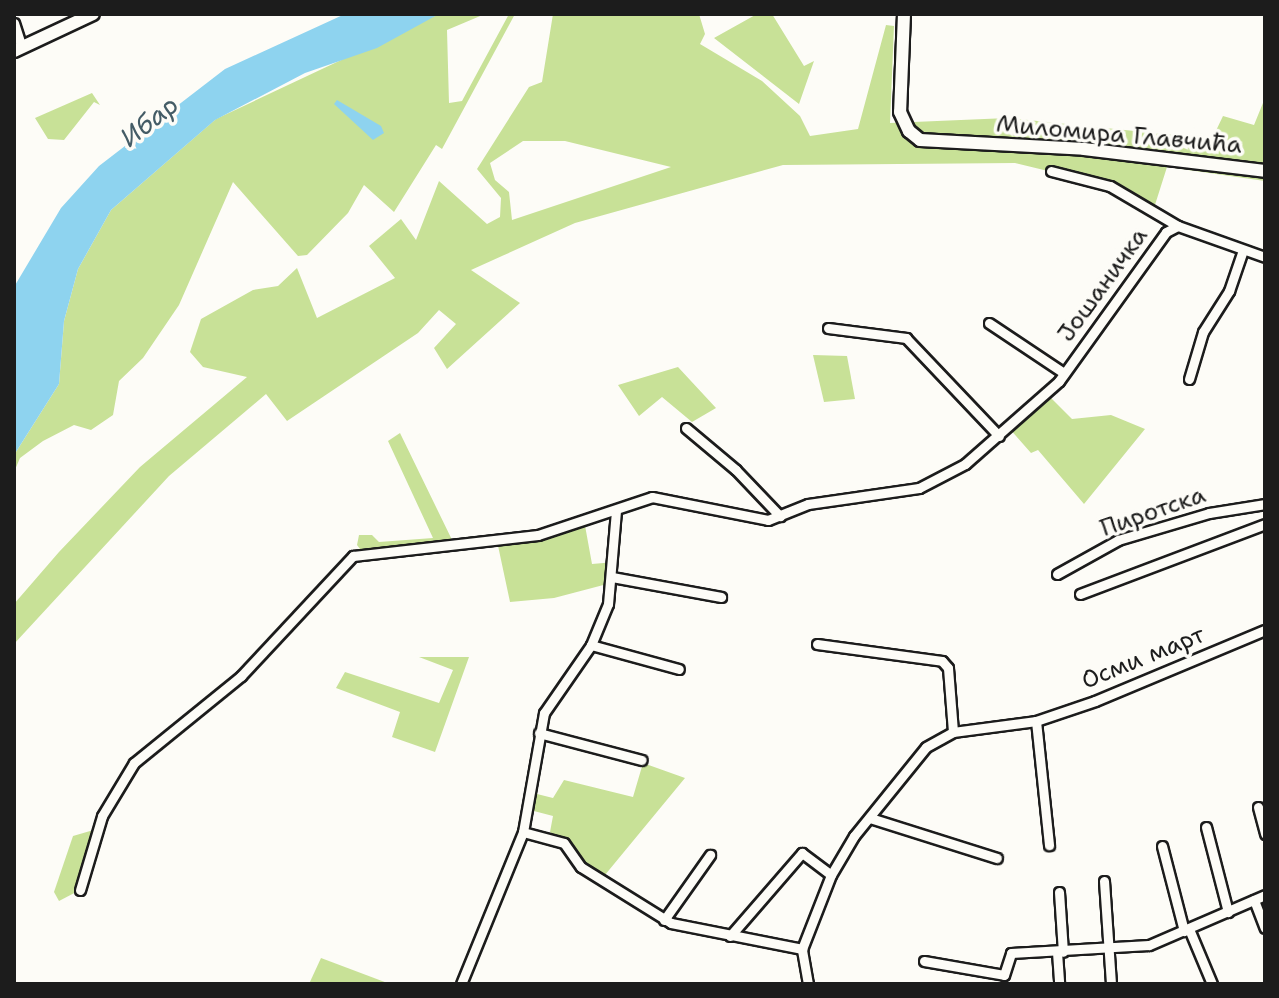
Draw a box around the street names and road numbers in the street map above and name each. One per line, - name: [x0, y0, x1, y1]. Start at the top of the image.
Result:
- street label: Миломира Главчића: [995, 110, 1243, 160]
- street label: Јошаничка: [1052, 222, 1154, 348]
- street label: Пиротска: [1097, 481, 1209, 543]
- street label: Осми март: [1077, 620, 1209, 696]

